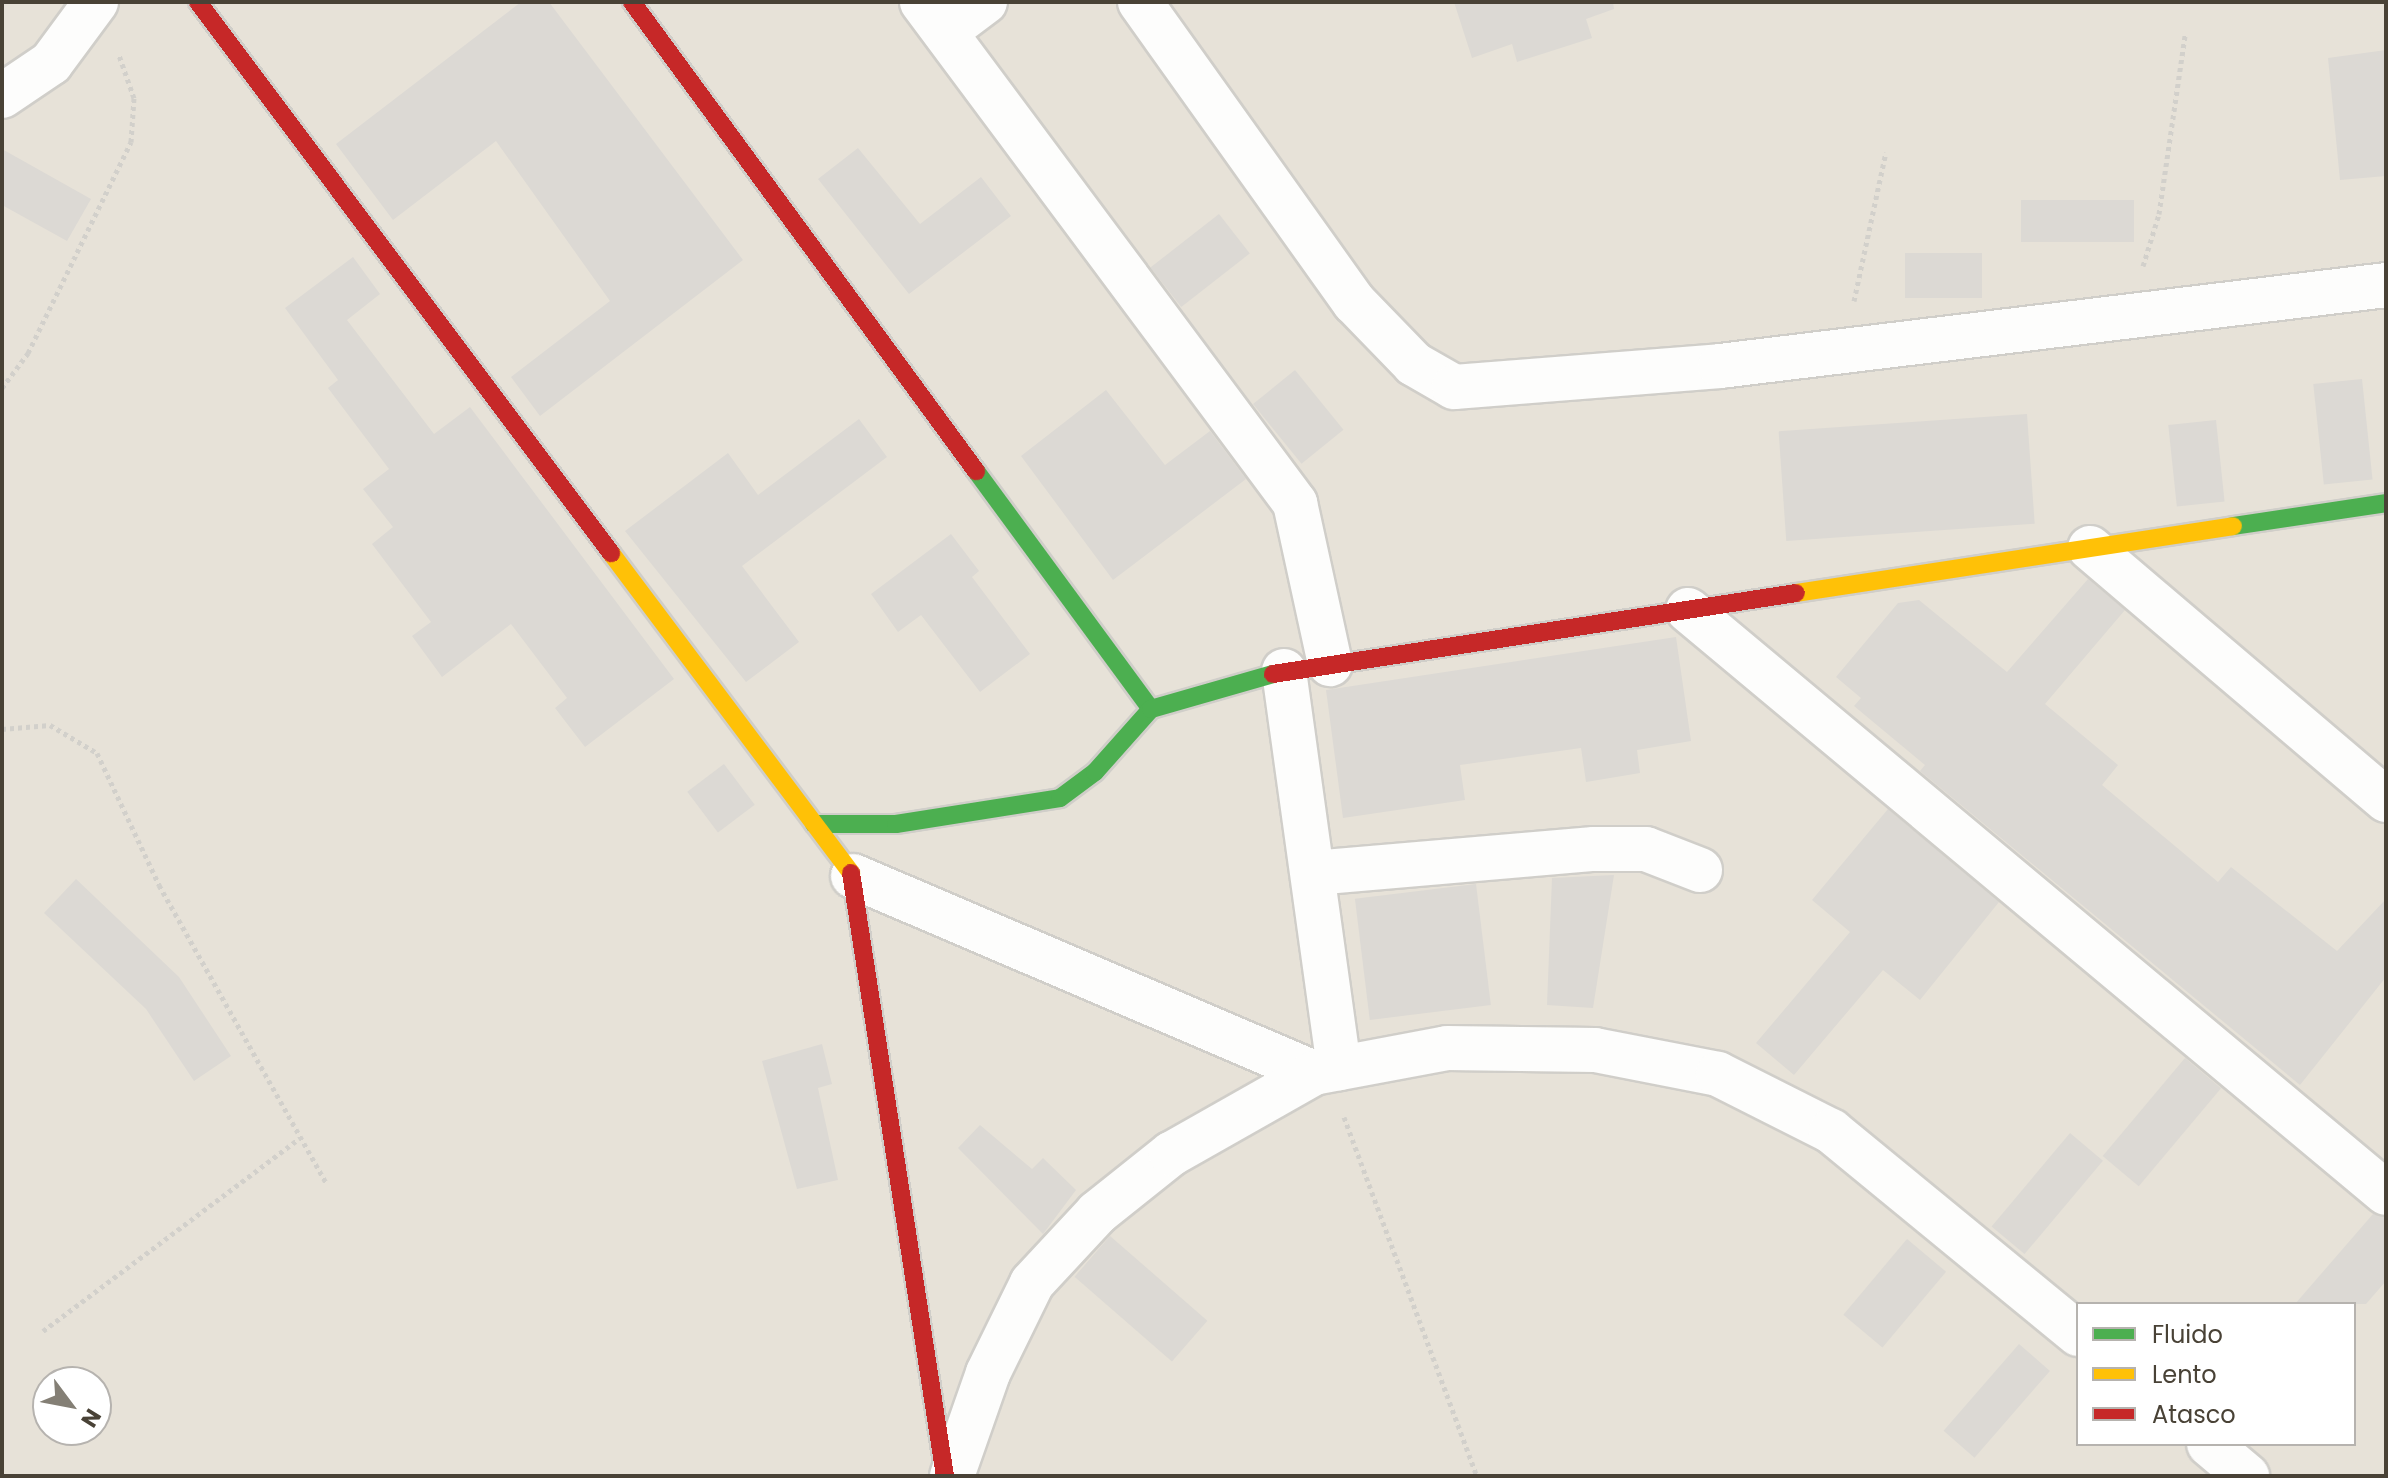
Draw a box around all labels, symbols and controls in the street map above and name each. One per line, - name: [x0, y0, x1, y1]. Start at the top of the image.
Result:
- legend: [2076, 1302, 2356, 1446]
- text: Fluido: [2152, 1318, 2223, 1351]
- text: Lento: [2152, 1358, 2217, 1391]
- north arrow: [32, 1366, 112, 1446]
- text: Atasco: [2152, 1398, 2236, 1431]
- text: N: [74, 1403, 109, 1433]

